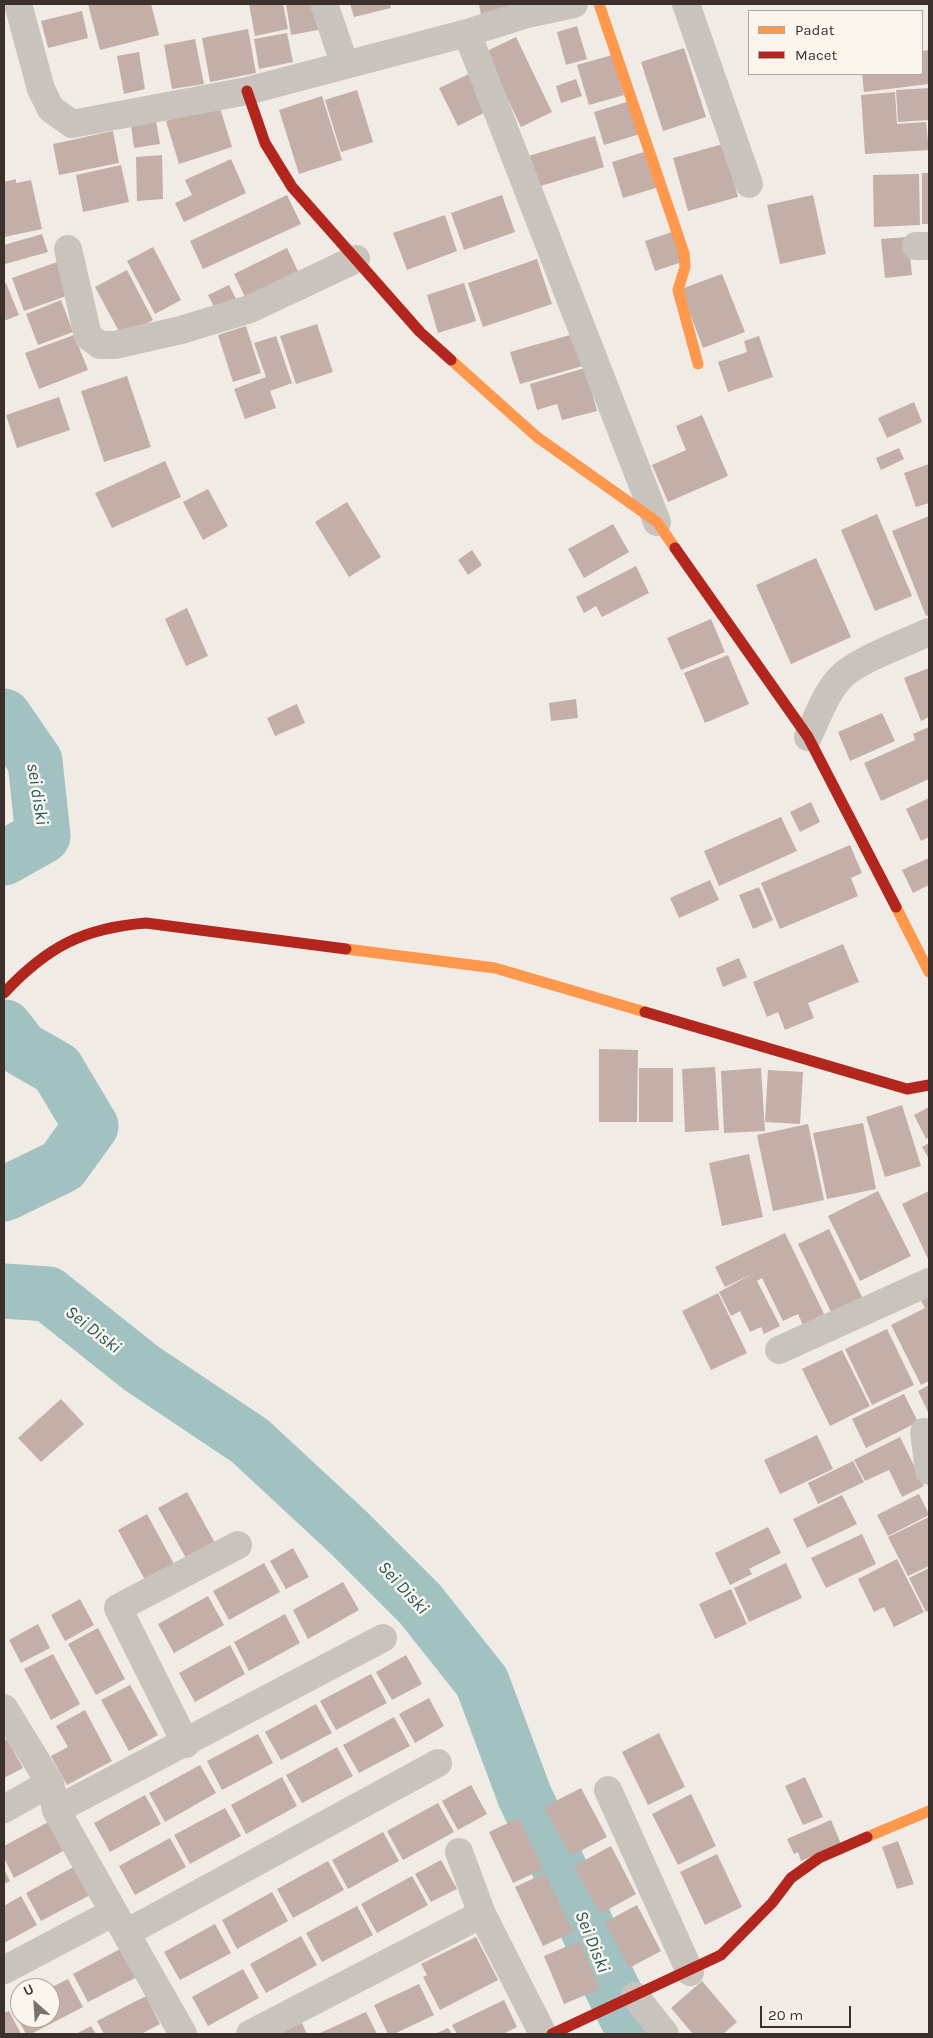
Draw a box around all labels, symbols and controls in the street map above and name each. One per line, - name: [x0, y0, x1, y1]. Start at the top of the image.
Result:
- legend: [748, 10, 923, 75]
- text: Padat: [795, 21, 834, 39]
- text: Macet: [795, 46, 837, 64]
- water label: sei diski: [21, 761, 53, 827]
- water label: Sei Diski: [61, 1302, 125, 1358]
- water label: Sei Diski: [373, 1557, 433, 1619]
- water label: Sei Diski: [570, 1908, 614, 1976]
- north arrow: [10, 1978, 60, 2028]
- text: U: [21, 1980, 37, 2000]
- scale bar: [763, 1996, 854, 2028]
- text: 20 m: [768, 2006, 803, 2024]

